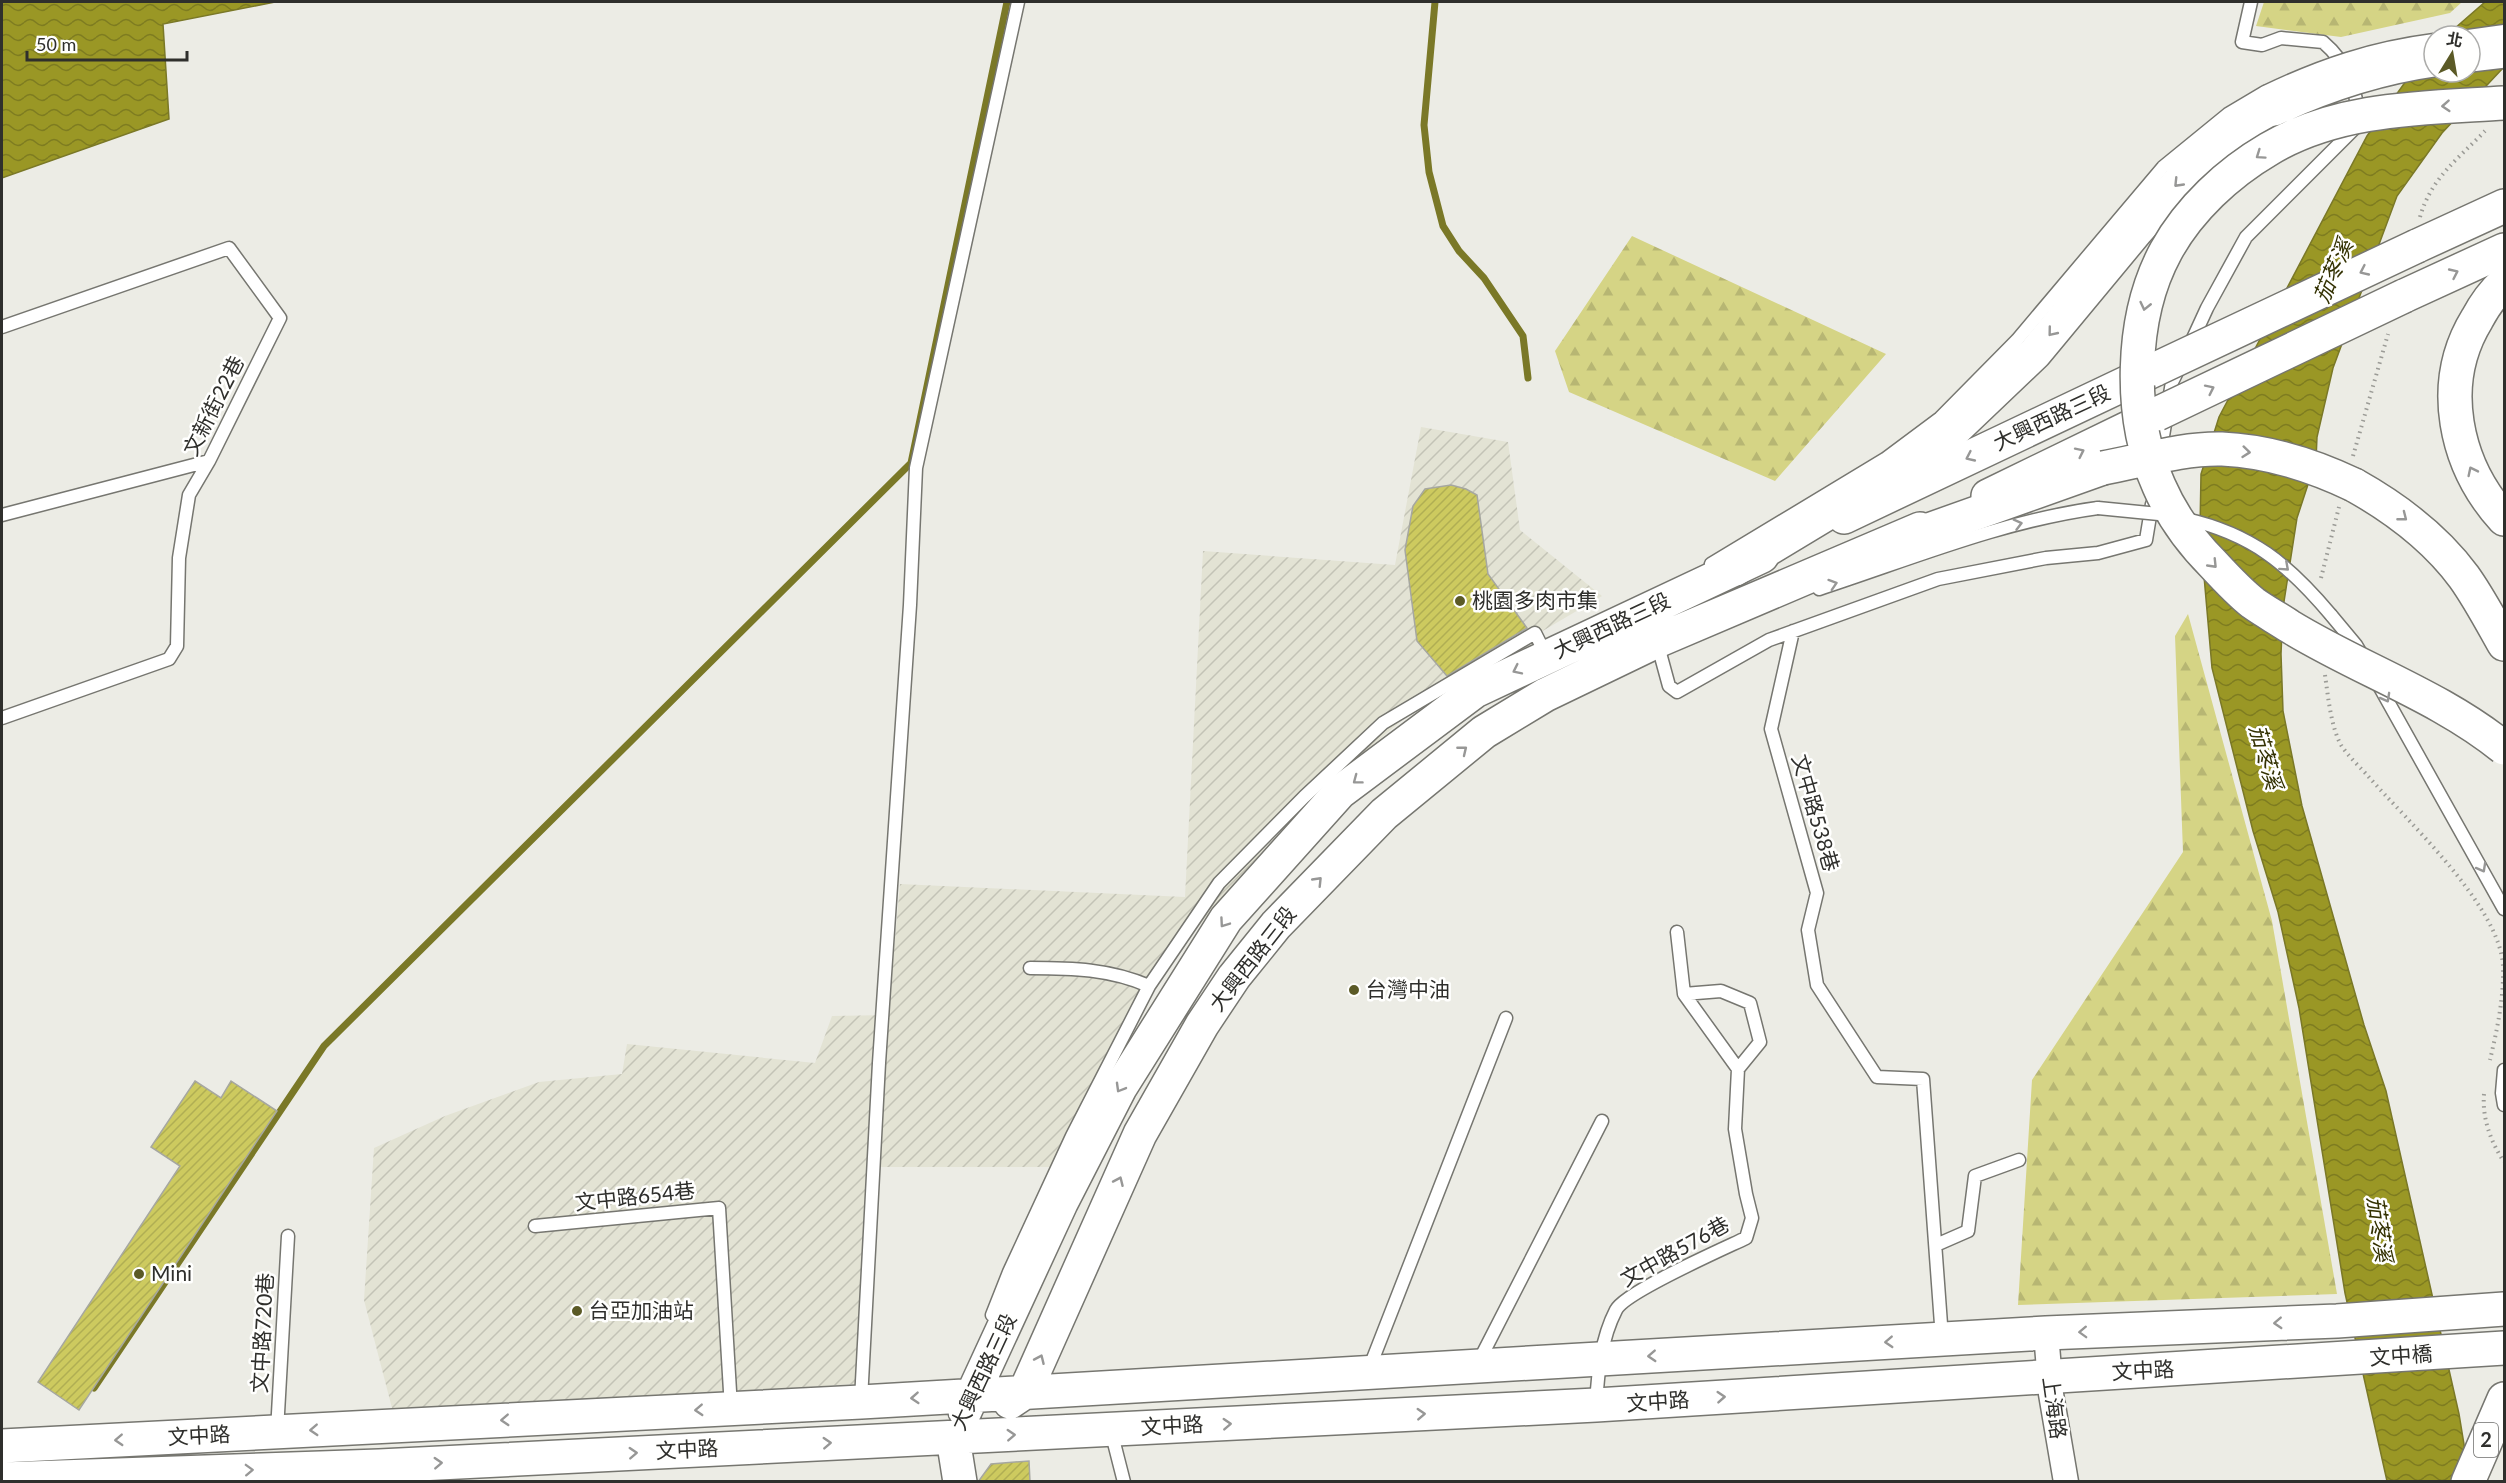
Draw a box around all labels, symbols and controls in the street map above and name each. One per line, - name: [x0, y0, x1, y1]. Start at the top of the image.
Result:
- scale bar: [27, 24, 188, 62]
- north arrow: [2422, 24, 2482, 84]
- text: 北: [2445, 28, 2465, 50]
- text: 50 m: [36, 33, 76, 55]
- one-way arrow: [2442, 100, 2451, 113]
- one-way arrow: [2255, 148, 2266, 159]
- one-way arrow: [2175, 176, 2186, 187]
- water label: 茄苳溪: [2307, 232, 2359, 306]
- one-way arrow: [2359, 264, 2370, 276]
- one-way arrow: [2448, 269, 2459, 281]
- one-way arrow: [2140, 301, 2153, 311]
- one-way arrow: [2049, 325, 2060, 336]
- street label: 文新街22巷: [177, 351, 248, 459]
- street label: 大興西路三段: [1989, 379, 2114, 455]
- one-way arrow: [2204, 384, 2215, 396]
- one-way arrow: [2241, 445, 2250, 458]
- one-way arrow: [2074, 447, 2085, 459]
- one-way arrow: [1966, 450, 1977, 462]
- one-way arrow: [2468, 466, 2480, 477]
- one-way arrow: [2396, 510, 2407, 521]
- one-way arrow: [2012, 519, 2023, 531]
- one-way arrow: [2206, 557, 2217, 568]
- one-way arrow: [2279, 560, 2289, 571]
- one-way arrow: [1827, 579, 1838, 591]
- place label: 桃園多肉市集: [1472, 587, 1598, 612]
- street label: 大興西路三段: [1549, 587, 1674, 663]
- marker: 桃園多肉市集: [1453, 594, 1467, 608]
- one-way arrow: [1512, 663, 1523, 675]
- one-way arrow: [2379, 692, 2390, 703]
- water label: 茄苳溪: [2244, 721, 2289, 795]
- one-way arrow: [1456, 746, 1467, 757]
- street label: 文中路538巷: [1788, 751, 1845, 874]
- one-way arrow: [1352, 773, 1363, 784]
- one-way arrow: [2475, 862, 2486, 872]
- one-way arrow: [1311, 877, 1322, 888]
- street label: 大興西路三段: [1203, 901, 1300, 1015]
- one-way arrow: [1220, 916, 1231, 927]
- place label: 台灣中油: [1366, 976, 1450, 1001]
- marker: 台灣中油: [1347, 983, 1361, 997]
- one-way arrow: [1116, 1082, 1128, 1092]
- street label: 文中路654巷: [574, 1177, 696, 1214]
- one-way arrow: [1112, 1177, 1124, 1188]
- water label: 茄苳溪: [2363, 1194, 2399, 1266]
- street label: 文中路576巷: [1615, 1211, 1733, 1291]
- place label: Mini: [151, 1260, 192, 1285]
- marker: Mini: [132, 1267, 146, 1281]
- street label: 文中路720巷: [246, 1272, 277, 1394]
- place label: 台亞加油站: [589, 1297, 694, 1322]
- marker: 台亞加油站: [570, 1304, 584, 1318]
- street label: 大興西路三段: [945, 1309, 1021, 1434]
- one-way arrow: [2274, 1317, 2283, 1330]
- one-way arrow: [2079, 1325, 2088, 1338]
- one-way arrow: [1884, 1336, 1893, 1349]
- street label: 文中橋: [2369, 1340, 2433, 1369]
- one-way arrow: [1648, 1349, 1657, 1362]
- one-way arrow: [1032, 1355, 1044, 1366]
- street label: 文中路: [2111, 1355, 2175, 1384]
- street label: 上海路: [2039, 1375, 2072, 1441]
- street label: 文中路: [1626, 1386, 1690, 1415]
- one-way arrow: [910, 1391, 919, 1404]
- one-way arrow: [1717, 1391, 1726, 1404]
- one-way arrow: [695, 1403, 704, 1416]
- one-way arrow: [1417, 1408, 1426, 1421]
- street label: 文中路: [1140, 1410, 1204, 1439]
- one-way arrow: [500, 1413, 509, 1426]
- one-way arrow: [1222, 1417, 1231, 1430]
- street label: 文中路: [167, 1420, 231, 1449]
- road number: 2: [2474, 1423, 2498, 1457]
- one-way arrow: [310, 1424, 319, 1437]
- one-way arrow: [1007, 1428, 1016, 1441]
- one-way arrow: [115, 1433, 124, 1446]
- street label: 文中路: [655, 1434, 719, 1463]
- one-way arrow: [823, 1437, 832, 1450]
- one-way arrow: [628, 1447, 637, 1460]
- one-way arrow: [433, 1456, 442, 1469]
- one-way arrow: [244, 1464, 253, 1477]

